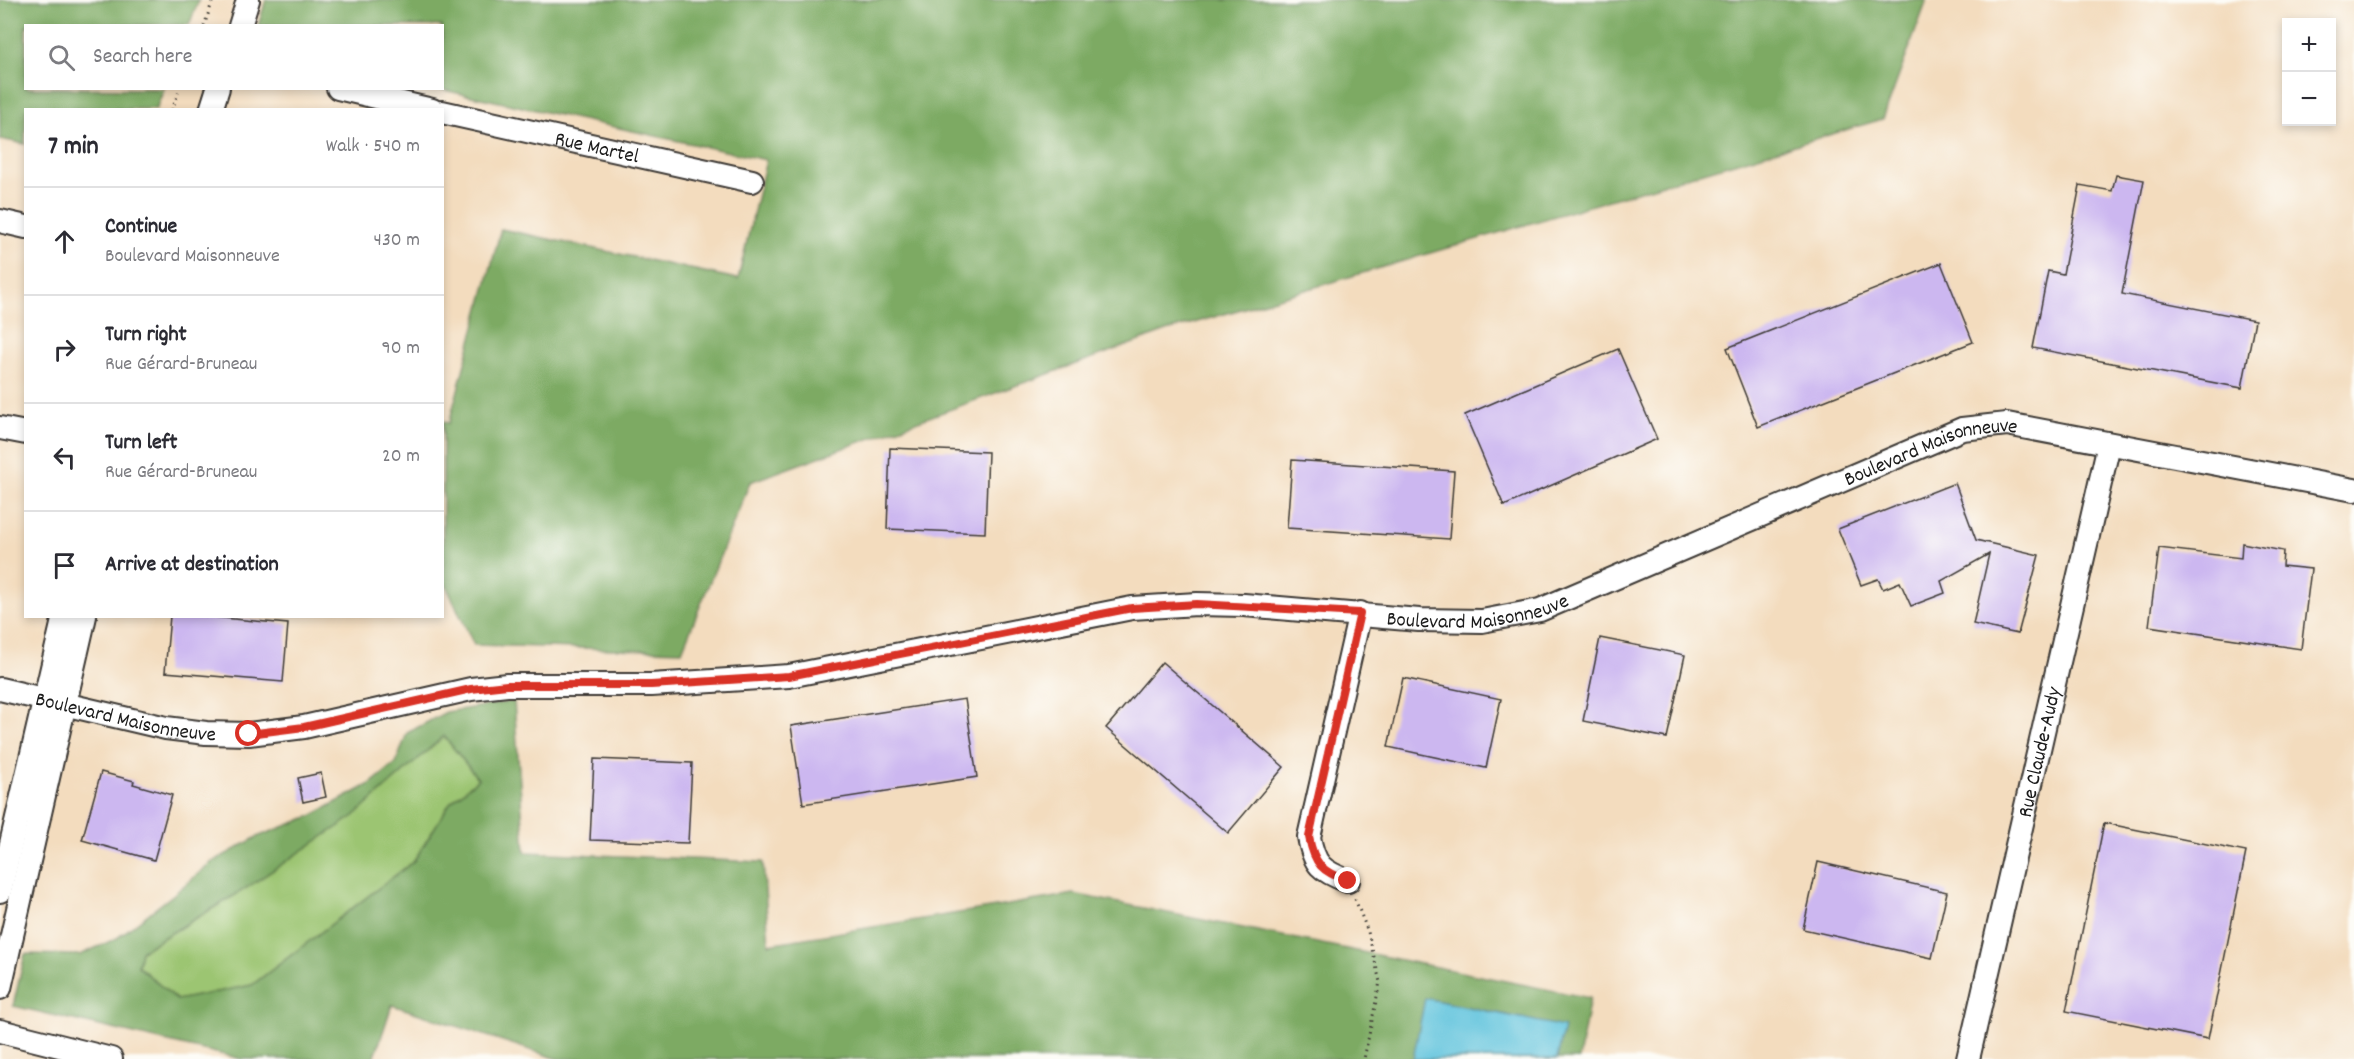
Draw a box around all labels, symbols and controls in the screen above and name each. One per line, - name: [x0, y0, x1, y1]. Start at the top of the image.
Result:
- map controls: [2282, 18, 2336, 126]
- button: +: [2282, 18, 2336, 72]
- search box: [24, 24, 444, 90]
- icon: search: [45, 41, 78, 74]
- text: Search here: [93, 42, 192, 73]
- button: −: [2282, 72, 2336, 126]
- street label: Rue Martel: [552, 126, 641, 173]
- text: 7 min: [48, 129, 99, 166]
- text: Walk · 540 m: [326, 133, 420, 161]
- text: Continue: [105, 212, 177, 243]
- icon: ahead: [48, 225, 81, 258]
- text: 430 m: [374, 227, 420, 255]
- text: Boulevard Maisonneuve: [105, 243, 280, 271]
- text: Turn right: [105, 320, 187, 351]
- icon: right: [48, 333, 81, 366]
- text: 90 m: [382, 335, 420, 363]
- text: Rue Gérard-Bruneau: [105, 351, 257, 379]
- street label: Boulevard Maisonneuve: [1840, 412, 2020, 496]
- text: Turn left: [105, 428, 177, 459]
- icon: left: [48, 441, 81, 474]
- text: 20 m: [382, 443, 420, 471]
- text: Rue Gérard-Bruneau: [105, 459, 257, 487]
- icon: arrive: [48, 549, 81, 582]
- text: Arrive at destination: [105, 550, 279, 581]
- street label: Boulevard Maisonneuve: [1385, 587, 1574, 639]
- street label: Rue Claude-Audy: [2012, 684, 2071, 821]
- street label: Boulevard Maisonneuve: [32, 686, 216, 751]
- route start: [235, 720, 261, 746]
- route end: [1334, 867, 1360, 893]

